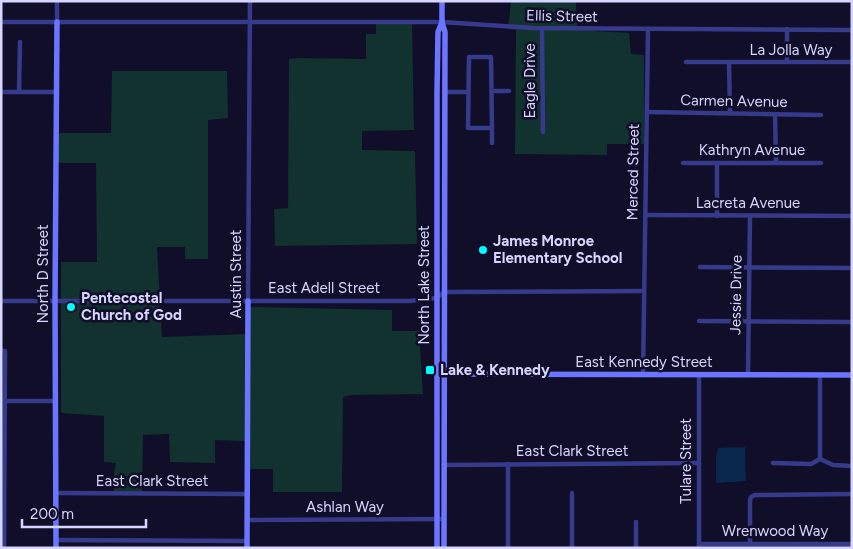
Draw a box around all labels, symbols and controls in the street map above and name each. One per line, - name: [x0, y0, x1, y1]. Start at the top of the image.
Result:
- street label: Ellis Street: [526, 6, 598, 26]
- street label: La Jolla Way: [750, 41, 832, 59]
- street label: Eagle Drive: [521, 43, 539, 119]
- street label: Carmen Avenue: [680, 91, 788, 111]
- street label: Merced Street: [623, 123, 643, 221]
- street label: Kathryn Avenue: [699, 141, 805, 159]
- street label: Lacreta Avenue: [696, 194, 800, 212]
- street label: North D Street: [34, 224, 52, 324]
- street label: North Lake Street: [415, 225, 433, 345]
- street label: Austin Street: [227, 229, 245, 318]
- place label: James Monroe Elementary School: [493, 232, 623, 267]
- marker: James Monroe Elementary School: [477, 244, 489, 256]
- street label: Jessie Drive: [726, 255, 746, 335]
- street label: East Adell Street: [268, 279, 380, 297]
- place label: Pentecostal Church of God: [81, 289, 182, 324]
- marker: Pentecostal Church of God: [65, 301, 77, 313]
- street label: East Kennedy Street: [575, 353, 713, 371]
- place label: Lake & Kennedy: [440, 361, 550, 379]
- marker: Lake & Kennedy: [424, 364, 436, 376]
- street label: Tulare Street: [677, 418, 695, 504]
- street label: East Clark Street: [516, 442, 629, 460]
- street label: East Clark Street: [96, 472, 209, 490]
- scale bar: [22, 496, 146, 528]
- street label: Ashlan Way: [306, 498, 384, 516]
- text: 200 m: [30, 505, 74, 523]
- street label: Wrenwood Way: [722, 522, 828, 540]

